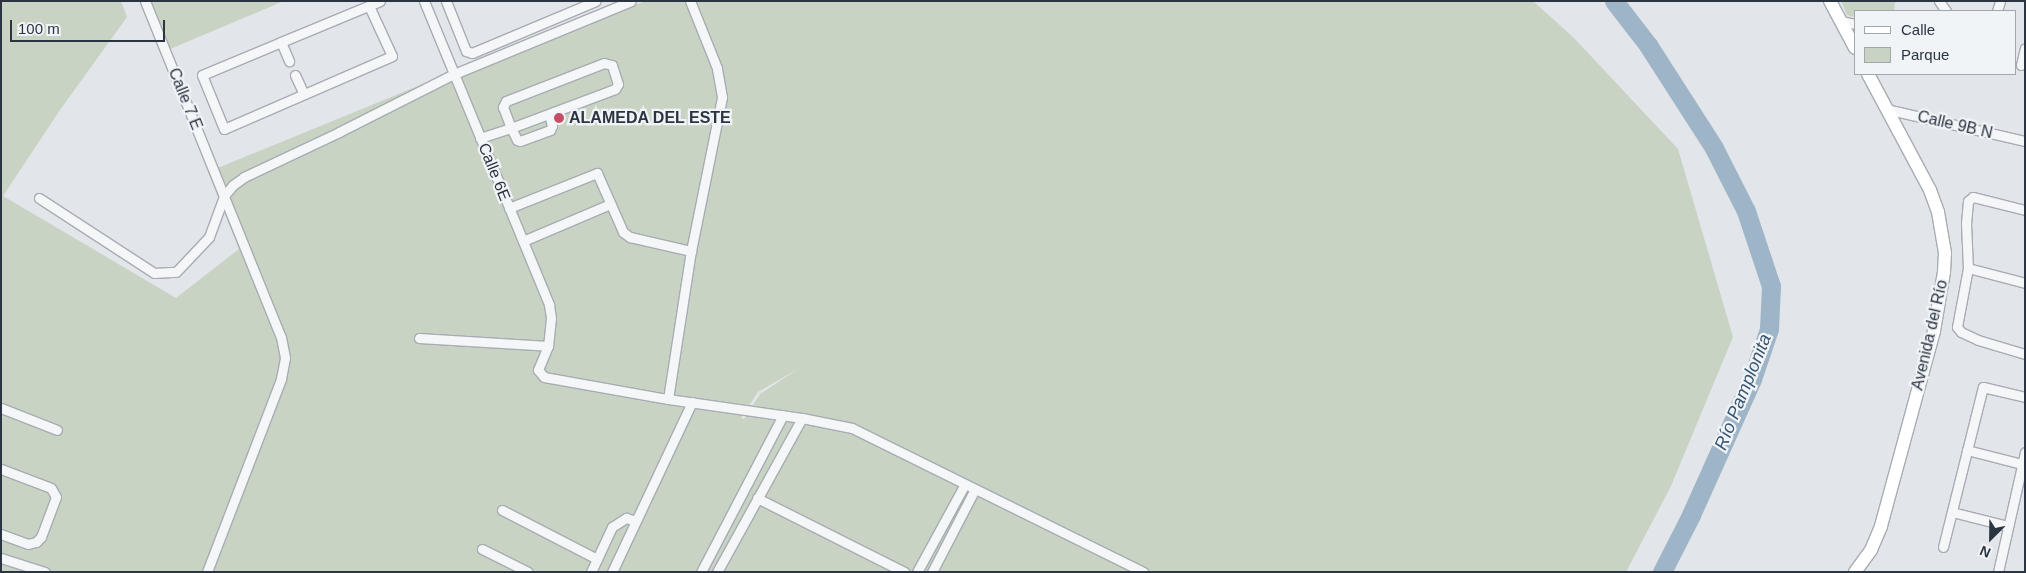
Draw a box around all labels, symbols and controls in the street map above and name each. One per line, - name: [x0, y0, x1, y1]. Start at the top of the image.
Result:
- scale bar: [12, 10, 168, 42]
- legend: [1854, 10, 2016, 75]
- text: 100 m: [18, 20, 60, 37]
- text: Calle: [1901, 21, 1935, 38]
- text: Parque: [1901, 46, 1949, 63]
- street label: Calle 7 E: [164, 65, 206, 133]
- street label: Calle 9B N: [1916, 107, 1994, 143]
- place label: ALAMEDA DEL ESTE: [569, 108, 732, 128]
- marker: ALAMEDA DEL ESTE: [553, 112, 565, 124]
- street label: Calle 6E: [474, 140, 514, 204]
- street label: Avenida del Río: [1908, 278, 1952, 392]
- water label: Río Pamplonita: [1710, 331, 1776, 453]
- north arrow: [1966, 513, 2016, 563]
- text: N: [1977, 542, 1993, 561]

